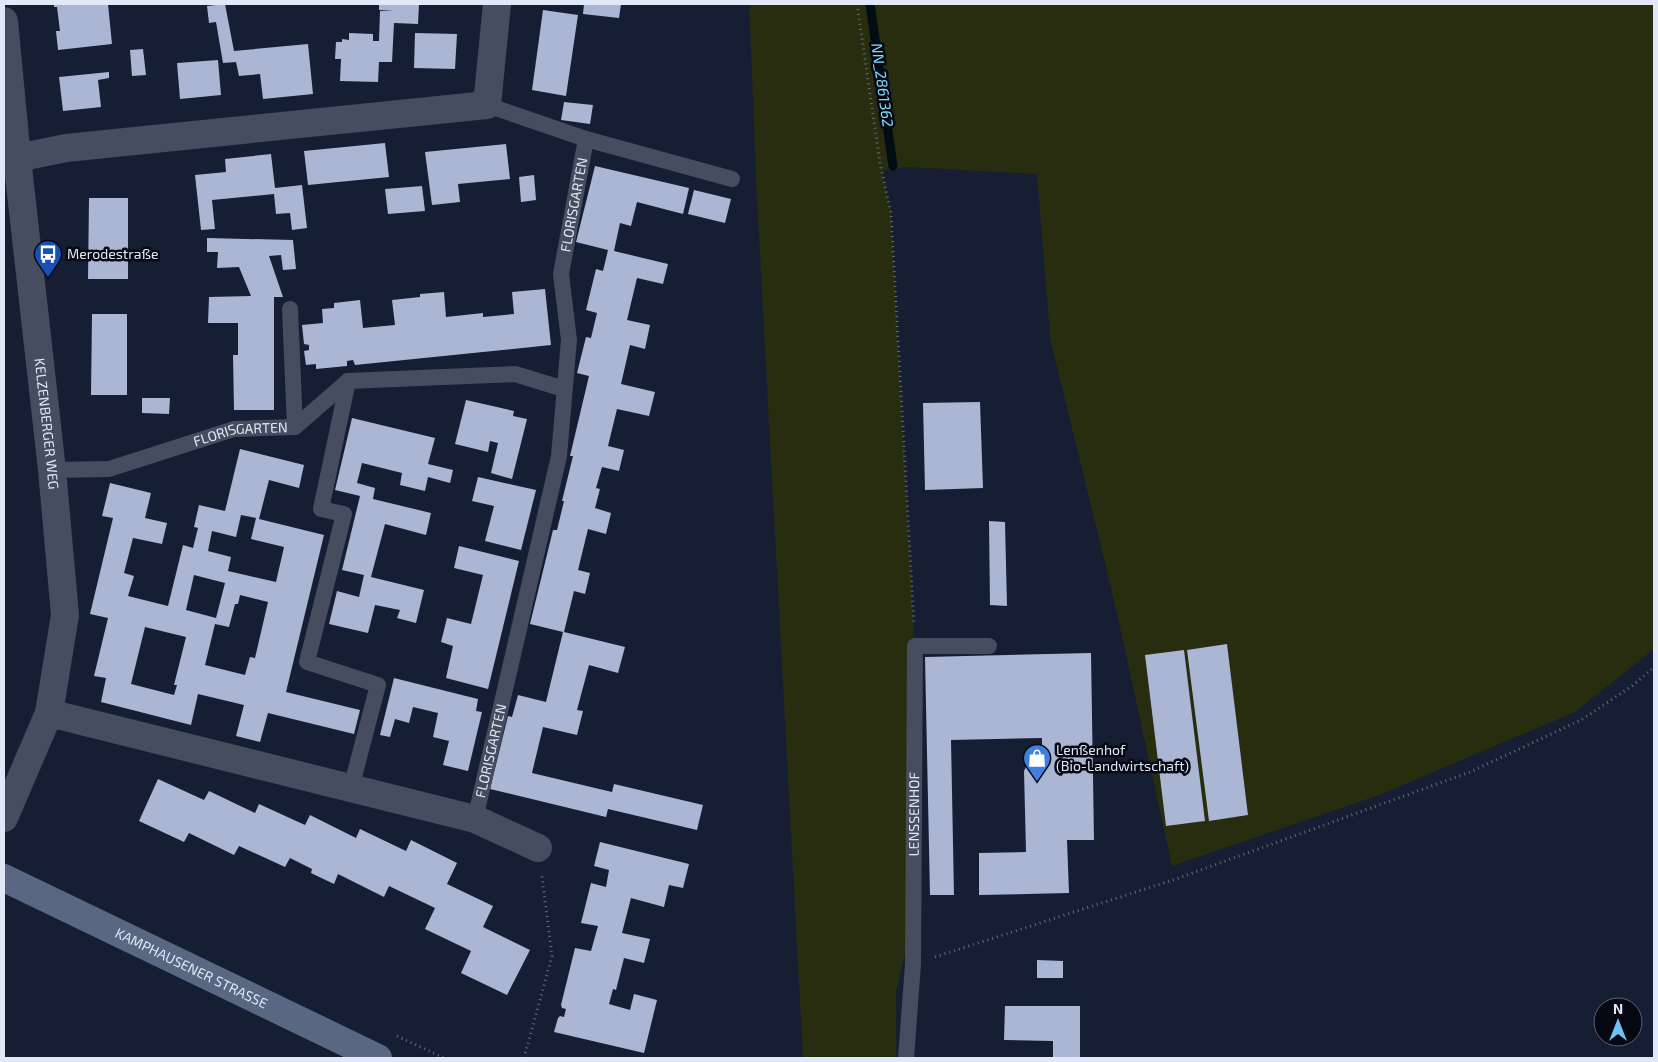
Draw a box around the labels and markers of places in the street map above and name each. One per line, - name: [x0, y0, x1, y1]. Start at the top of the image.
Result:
- bus stop icon: Merodestraße: [33, 239, 63, 278]
- place label: Merodestraße: [67, 245, 158, 262]
- place label: Lenßenhof (Bio-Landwirtschaft): [1056, 741, 1189, 774]
- shop icon: Lenßenhof (Bio-Landwirtschaft): [1022, 743, 1052, 782]

